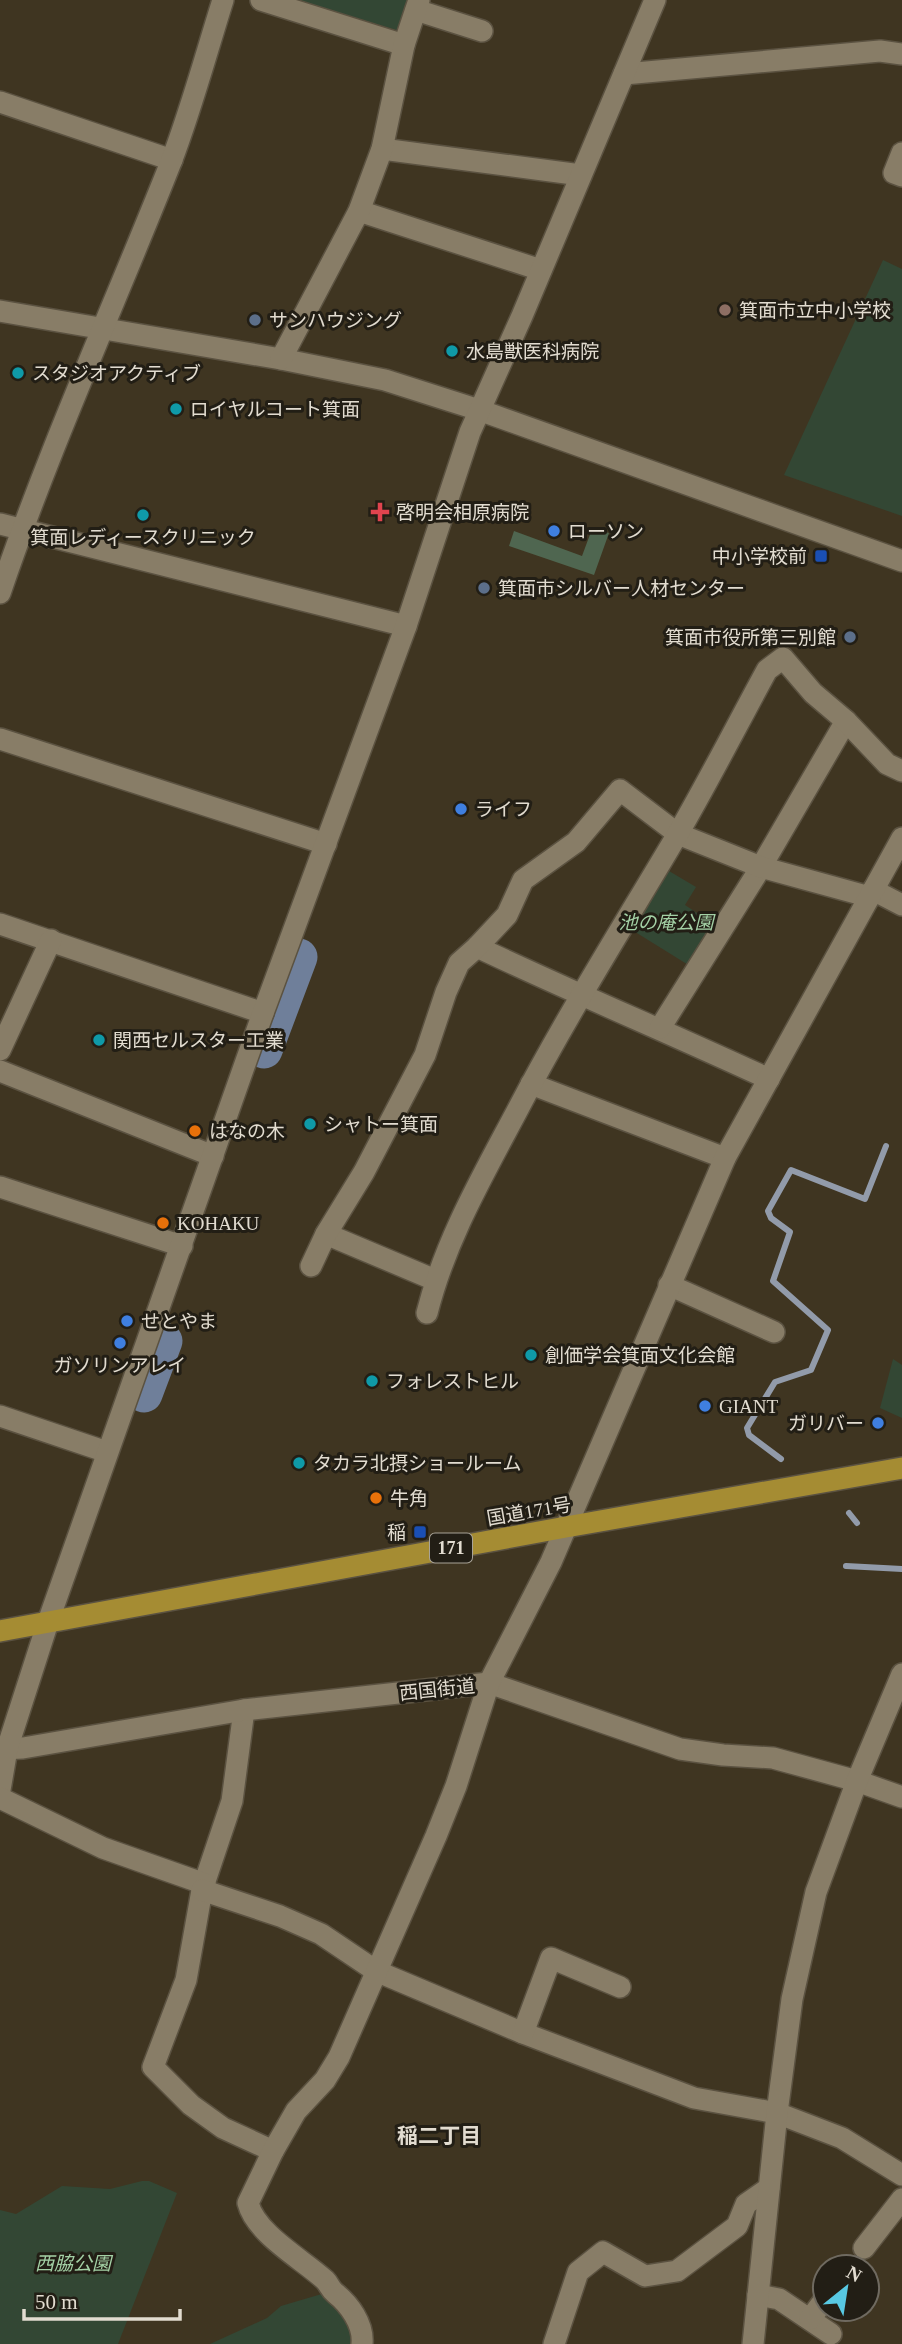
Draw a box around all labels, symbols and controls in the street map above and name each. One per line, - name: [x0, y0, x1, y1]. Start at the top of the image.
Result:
- place label: 箕面市立中小学校: [739, 300, 891, 321]
- marker: 箕面市立中小学校: [717, 302, 733, 318]
- place label: サンハウジング: [269, 310, 402, 331]
- marker: サンハウジング: [247, 312, 263, 328]
- place label: 水島獣医科病院: [466, 341, 599, 362]
- marker: 水島獣医科病院: [444, 343, 460, 359]
- place label: スタジオアクティブ: [32, 363, 201, 384]
- marker: スタジオアクティブ: [10, 365, 26, 381]
- place label: ロイヤルコート箕面: [190, 399, 360, 420]
- marker: ロイヤルコート箕面: [168, 401, 184, 417]
- marker: 啓明会相原病院: [370, 502, 390, 522]
- place label: 啓明会相原病院: [396, 502, 529, 523]
- marker: 箕面レディースクリニック: [135, 507, 151, 523]
- place label: ローソン: [568, 521, 644, 542]
- marker: ローソン: [546, 523, 562, 539]
- place label: 箕面レディースクリニック: [30, 527, 256, 548]
- place label: 中小学校前: [712, 546, 807, 567]
- marker: 中小学校前: [813, 548, 829, 564]
- place label: 箕面市シルバー人材センター: [498, 578, 745, 599]
- marker: 箕面市シルバー人材センター: [476, 580, 492, 596]
- place label: 箕面市役所第三別館: [665, 627, 836, 648]
- marker: 箕面市役所第三別館: [842, 629, 858, 645]
- place label: ライフ: [475, 799, 532, 820]
- marker: ライフ: [453, 801, 469, 817]
- park label: 池の庵公園: [618, 912, 716, 933]
- place label: 関西セルスター工業: [113, 1030, 284, 1051]
- marker: 関西セルスター工業: [91, 1032, 107, 1048]
- place label: シャトー箕面: [324, 1114, 438, 1135]
- marker: シャトー箕面: [302, 1116, 318, 1132]
- place label: はなの木: [209, 1121, 285, 1142]
- marker: はなの木: [187, 1123, 203, 1139]
- place label: KOHAKU: [177, 1213, 260, 1234]
- marker: KOHAKU: [155, 1215, 171, 1231]
- place label: せとやま: [141, 1311, 217, 1332]
- marker: せとやま: [119, 1313, 135, 1329]
- marker: ガソリンアレイ: [112, 1335, 128, 1351]
- place label: 創価学会箕面文化会館: [545, 1345, 735, 1366]
- marker: 創価学会箕面文化会館: [523, 1347, 539, 1363]
- place label: ガソリンアレイ: [53, 1355, 187, 1376]
- place label: フォレストヒル: [386, 1371, 519, 1392]
- marker: フォレストヒル: [364, 1373, 380, 1389]
- place label: GIANT: [719, 1396, 778, 1417]
- marker: GIANT: [697, 1398, 713, 1414]
- place label: ガリバー: [788, 1413, 864, 1434]
- marker: ガリバー: [870, 1415, 886, 1431]
- place label: タカラ北摂ショールーム: [313, 1453, 521, 1474]
- marker: タカラ北摂ショールーム: [291, 1455, 307, 1471]
- place label: 牛角: [390, 1488, 428, 1509]
- marker: 牛角: [368, 1490, 384, 1506]
- street label: 国道171号: [485, 1494, 573, 1529]
- place label: 稲: [387, 1522, 406, 1543]
- marker: 稲: [412, 1524, 428, 1540]
- road number: 171: [430, 1534, 472, 1562]
- street label: 西国街道: [398, 1675, 476, 1704]
- district label: 稲二丁目: [397, 2124, 481, 2148]
- park label: 西脇公園: [35, 2253, 114, 2274]
- north arrow: [811, 2253, 881, 2323]
- text: N: [843, 2261, 866, 2286]
- scale bar: [24, 2278, 180, 2322]
- text: 50 m: [35, 2290, 78, 2314]

